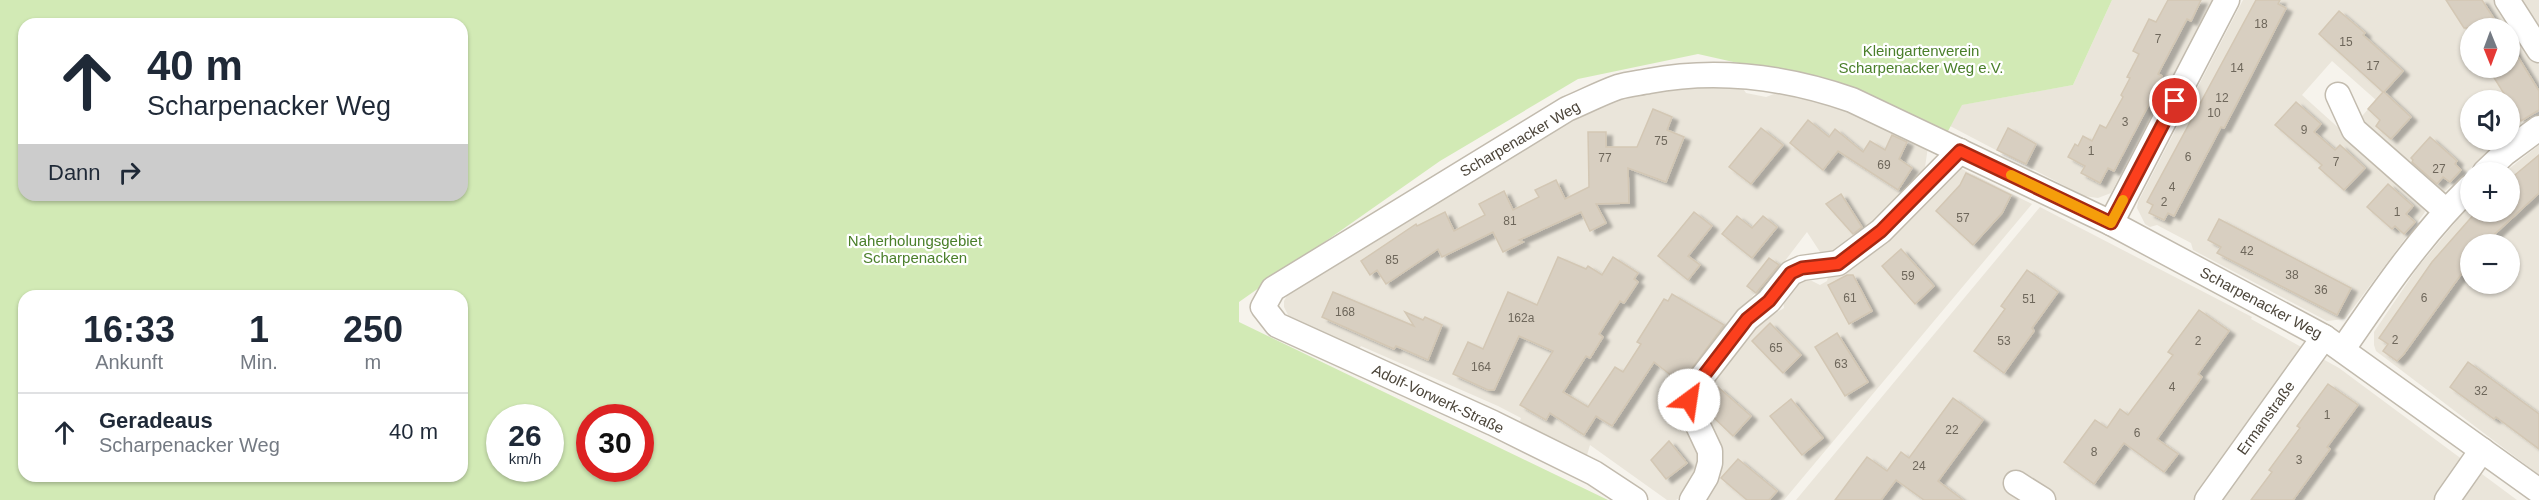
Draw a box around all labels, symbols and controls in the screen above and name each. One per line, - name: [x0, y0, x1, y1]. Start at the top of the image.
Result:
- house number: 18: [2254, 17, 2268, 31]
- north arrow: [2460, 18, 2520, 78]
- map controls: [2460, 18, 2520, 294]
- house number: 7: [2155, 32, 2162, 46]
- house number: 15: [2339, 35, 2353, 49]
- icon: ahead: [48, 42, 126, 120]
- text: 40 m: [147, 42, 243, 89]
- park label: Kleingartenverein Scharpenacker Weg e.V.: [1838, 42, 2004, 76]
- house number: 17: [2366, 59, 2380, 73]
- house number: 14: [2230, 61, 2244, 75]
- pin: [2149, 75, 2200, 126]
- icon: arrive: [2158, 84, 2191, 117]
- button: sound: [2460, 90, 2520, 150]
- text: Scharpenacker Weg: [147, 91, 391, 121]
- house number: 12: [2215, 91, 2229, 105]
- street label: Scharpenacker Weg: [1457, 97, 1583, 180]
- house number: 10: [2207, 106, 2221, 120]
- house number: 3: [2122, 115, 2129, 129]
- house number: 9: [2301, 123, 2308, 137]
- house number: 75: [1654, 134, 1668, 148]
- house number: 1: [2088, 144, 2095, 158]
- house number: 6: [2185, 150, 2192, 164]
- house number: 77: [1598, 151, 1612, 165]
- house number: 7: [2333, 155, 2340, 169]
- icon: right: [113, 156, 146, 189]
- house number: 69: [1877, 158, 1891, 172]
- text: Dann: [48, 160, 101, 185]
- house number: 27: [2432, 162, 2446, 176]
- button: +: [2460, 162, 2520, 222]
- house number: 4: [2169, 180, 2176, 194]
- house number: 2: [2161, 195, 2168, 209]
- house number: 1: [2394, 205, 2401, 219]
- house number: 57: [1956, 211, 1970, 225]
- house number: 81: [1503, 214, 1517, 228]
- park label: Naherholungsgebiet Scharpenacken: [848, 232, 983, 266]
- button: −: [2460, 234, 2520, 294]
- house number: 42: [2240, 244, 2254, 258]
- house number: 85: [1385, 253, 1399, 267]
- street label: Scharpenacker Weg: [2197, 263, 2325, 342]
- house number: 38: [2285, 268, 2299, 282]
- house number: 59: [1901, 269, 1915, 283]
- house number: 36: [2314, 283, 2328, 297]
- house number: 61: [1843, 291, 1857, 305]
- house number: 6: [2421, 291, 2428, 305]
- house number: 51: [2022, 292, 2036, 306]
- house number: 168: [1335, 305, 1355, 319]
- text: 16:33: [83, 309, 175, 350]
- text: 1: [249, 309, 269, 350]
- text: 250: [343, 309, 403, 350]
- house number: 162a: [1508, 311, 1535, 325]
- house number: 2: [2392, 333, 2399, 347]
- house number: 53: [1997, 334, 2011, 348]
- house number: 2: [2195, 334, 2202, 348]
- house number: 65: [1769, 341, 1783, 355]
- text: Ankunft: [95, 351, 163, 373]
- text: Min.: [240, 351, 278, 373]
- text: m: [365, 351, 381, 373]
- house number: 63: [1834, 357, 1848, 371]
- house number: 164: [1471, 360, 1491, 374]
- street label: Adolf-Vorwerk-Straße: [1370, 361, 1507, 437]
- position arrow: [1657, 368, 1721, 432]
- street label: Ermanstraße: [2233, 378, 2298, 458]
- house number: 4: [2169, 380, 2176, 394]
- house number: 32: [2474, 384, 2488, 398]
- speed limit sign: 30: [576, 404, 654, 482]
- text: Geradeaus: [99, 408, 213, 433]
- house number: 1: [2324, 408, 2331, 422]
- icon: ahead: [48, 416, 81, 449]
- text: 40 m: [389, 419, 438, 444]
- text: 26: [508, 419, 542, 452]
- house number: 22: [1945, 423, 1959, 437]
- house number: 6: [2134, 426, 2141, 440]
- text: Scharpenacker Weg: [99, 434, 280, 456]
- house number: 8: [2091, 445, 2098, 459]
- text: km/h: [509, 450, 541, 467]
- house number: 3: [2296, 453, 2303, 467]
- house number: 24: [1912, 459, 1926, 473]

